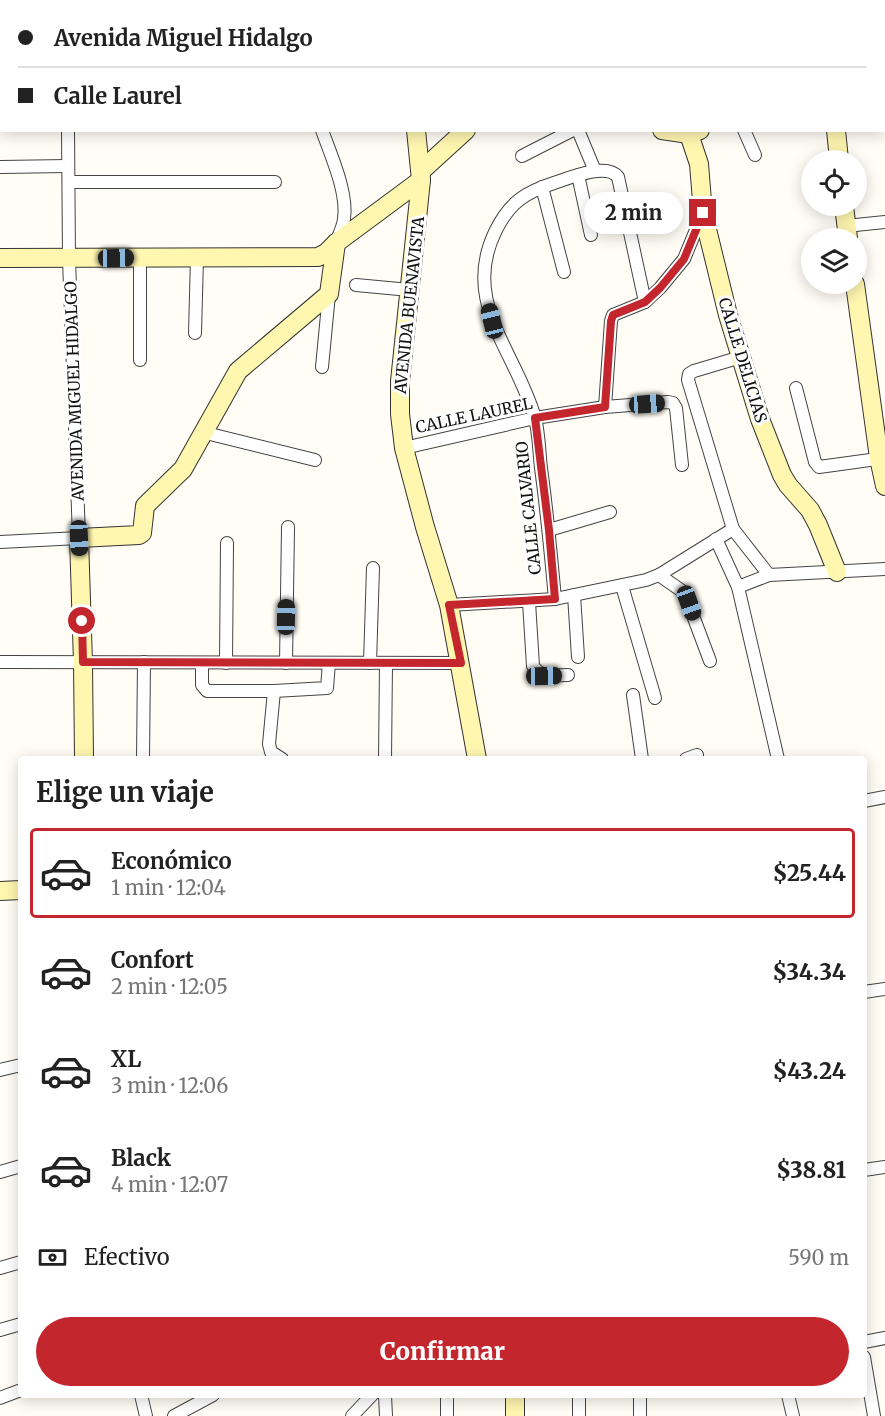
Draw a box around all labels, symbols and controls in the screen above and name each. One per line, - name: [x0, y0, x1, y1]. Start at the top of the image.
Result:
- text: Avenida Miguel Hidalgo: [54, 24, 313, 52]
- text: Calle Laurel: [54, 82, 182, 110]
- map controls: [801, 150, 867, 294]
- button: locate: [801, 150, 867, 216]
- callout: 2 min: [583, 192, 682, 234]
- route end: [689, 199, 716, 226]
- text: 2 min: [605, 200, 662, 225]
- street label: AVENIDA BUENAVISTA: [390, 215, 428, 396]
- button: layers: [801, 228, 867, 294]
- car: [98, 249, 134, 267]
- street label: AVENIDA MIGUEL HIDALGO: [60, 280, 88, 502]
- street label: CALLE DELICIAS: [714, 295, 772, 425]
- car: [479, 301, 505, 341]
- street label: CALLE LAUREL: [414, 393, 534, 437]
- car: [628, 394, 666, 414]
- street label: CALLE CALVARIO: [511, 440, 545, 576]
- car: [69, 520, 89, 556]
- car: [674, 583, 704, 623]
- car: [277, 599, 295, 635]
- route start: [68, 607, 95, 634]
- car: [526, 667, 562, 685]
- text: Elige un viaje: [36, 775, 214, 809]
- icon: car: [39, 846, 93, 900]
- text: Económico: [111, 847, 232, 875]
- text: $25.44: [773, 859, 846, 887]
- text: 1 min · 12:04: [111, 875, 226, 900]
- icon: car: [39, 945, 93, 999]
- text: Confort: [111, 946, 194, 974]
- text: $34.34: [773, 958, 846, 986]
- text: 2 min · 12:05: [111, 974, 228, 999]
- icon: car: [39, 1044, 93, 1098]
- text: XL: [111, 1045, 141, 1073]
- text: $43.24: [773, 1057, 846, 1085]
- text: 3 min · 12:06: [111, 1073, 228, 1098]
- icon: car: [39, 1143, 93, 1197]
- text: Black: [111, 1144, 171, 1172]
- text: $38.81: [776, 1156, 846, 1184]
- text: 4 min · 12:07: [111, 1172, 228, 1197]
- icon: cash: [36, 1241, 69, 1274]
- text: Efectivo: [84, 1243, 170, 1271]
- text: 590 m: [788, 1245, 849, 1270]
- button: Confirmar: [36, 1317, 849, 1386]

